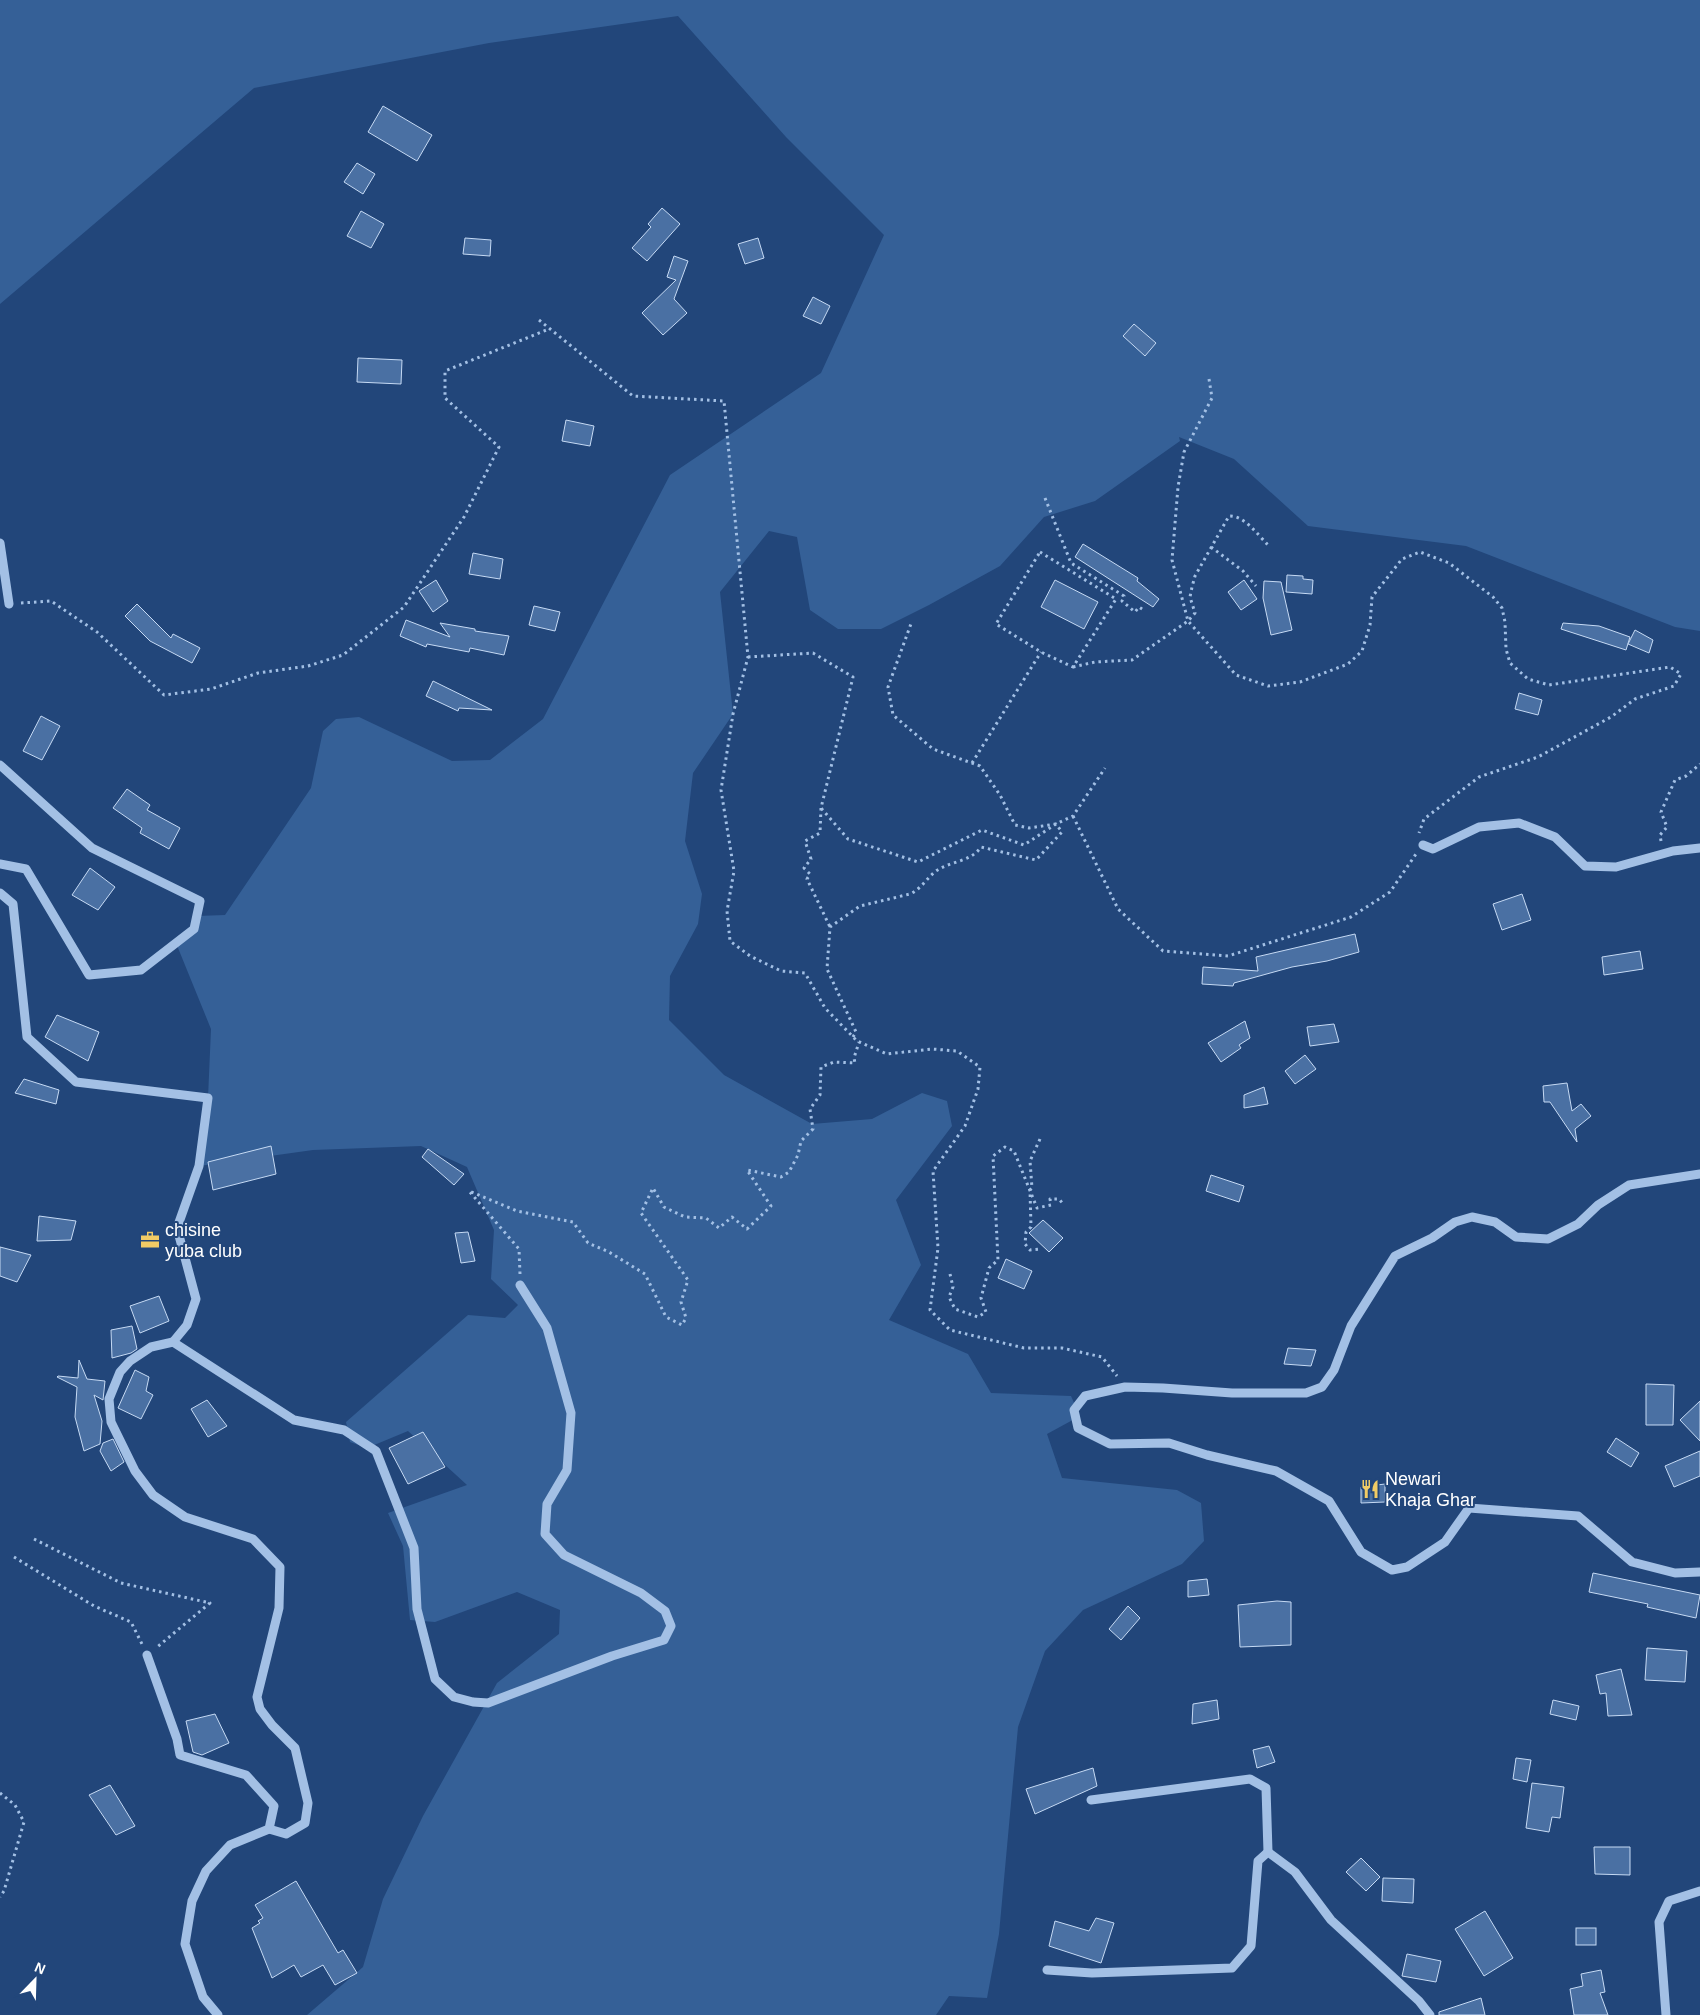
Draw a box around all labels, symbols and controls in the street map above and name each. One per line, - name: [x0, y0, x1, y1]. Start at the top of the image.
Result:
- place label: chisine yuba club: [165, 1220, 242, 1261]
- office icon: chisine yuba club: [139, 1229, 161, 1251]
- place label: Newari Khaja Ghar: [1385, 1469, 1476, 1510]
- restaurant icon: Newari Khaja Ghar: [1359, 1478, 1381, 1500]
- north arrow: [10, 1955, 60, 2005]
- text: N: [32, 1959, 48, 1977]

